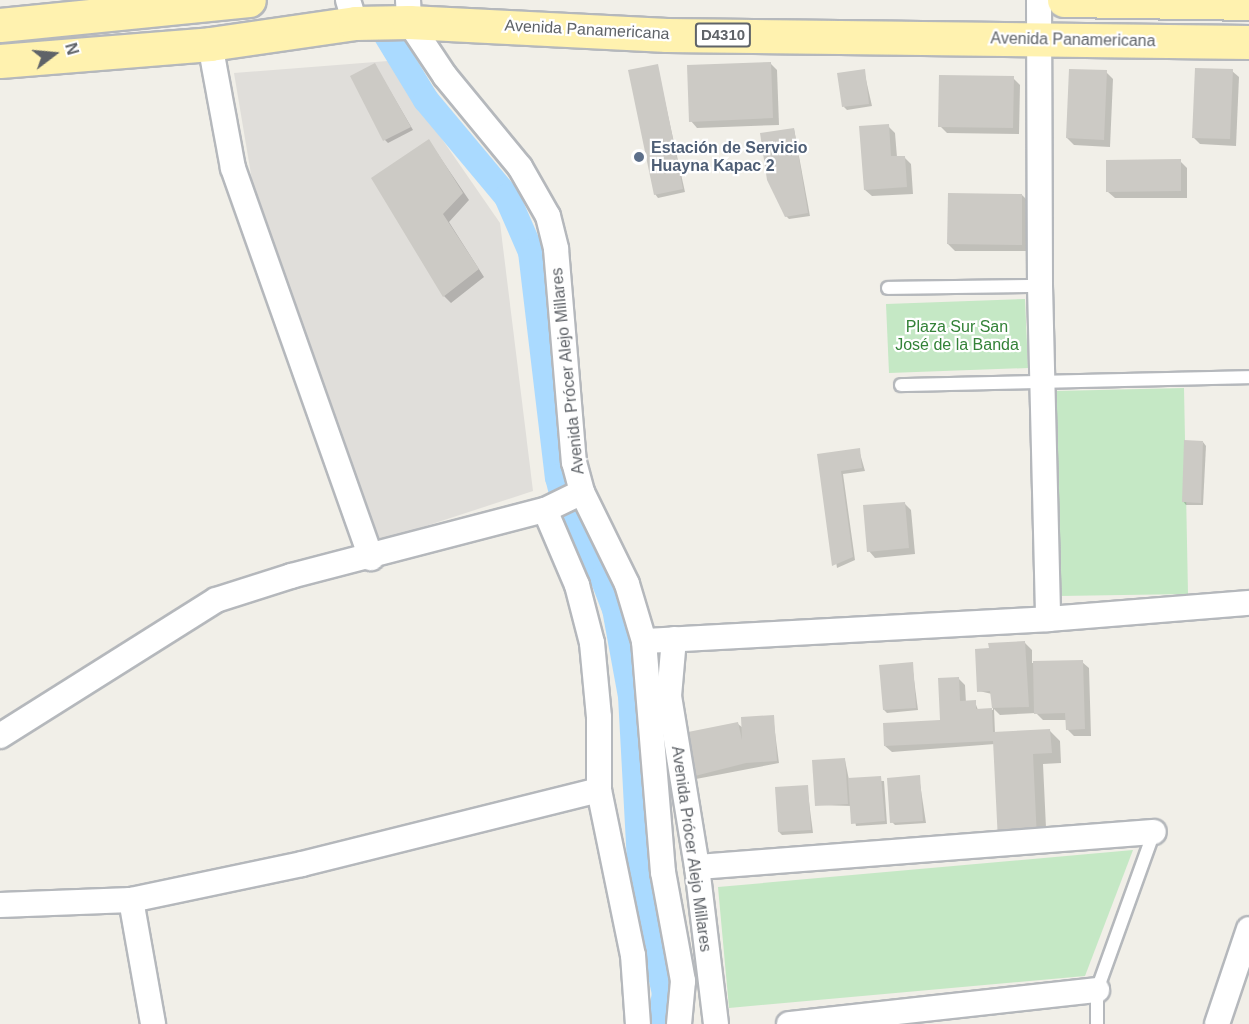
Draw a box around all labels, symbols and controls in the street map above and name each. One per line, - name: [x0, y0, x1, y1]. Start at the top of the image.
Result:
- street label: Avenida Panamericana: [504, 16, 670, 44]
- road number: D4310: [694, 23, 752, 47]
- north arrow: [24, 24, 84, 84]
- street label: Avenida Panamericana: [990, 29, 1156, 51]
- text: N: [62, 41, 82, 57]
- place label: Estación de Servicio Huayna Kapac 2: [651, 138, 808, 176]
- marker: Estación de Servicio Huayna Kapac 2: [632, 150, 646, 164]
- street label: Avenida Prócer Alejo Millares: [548, 266, 588, 476]
- park label: Plaza Sur San José de la Banda: [895, 317, 1019, 355]
- street label: Avenida Prócer Alejo Millares: [667, 744, 715, 954]

